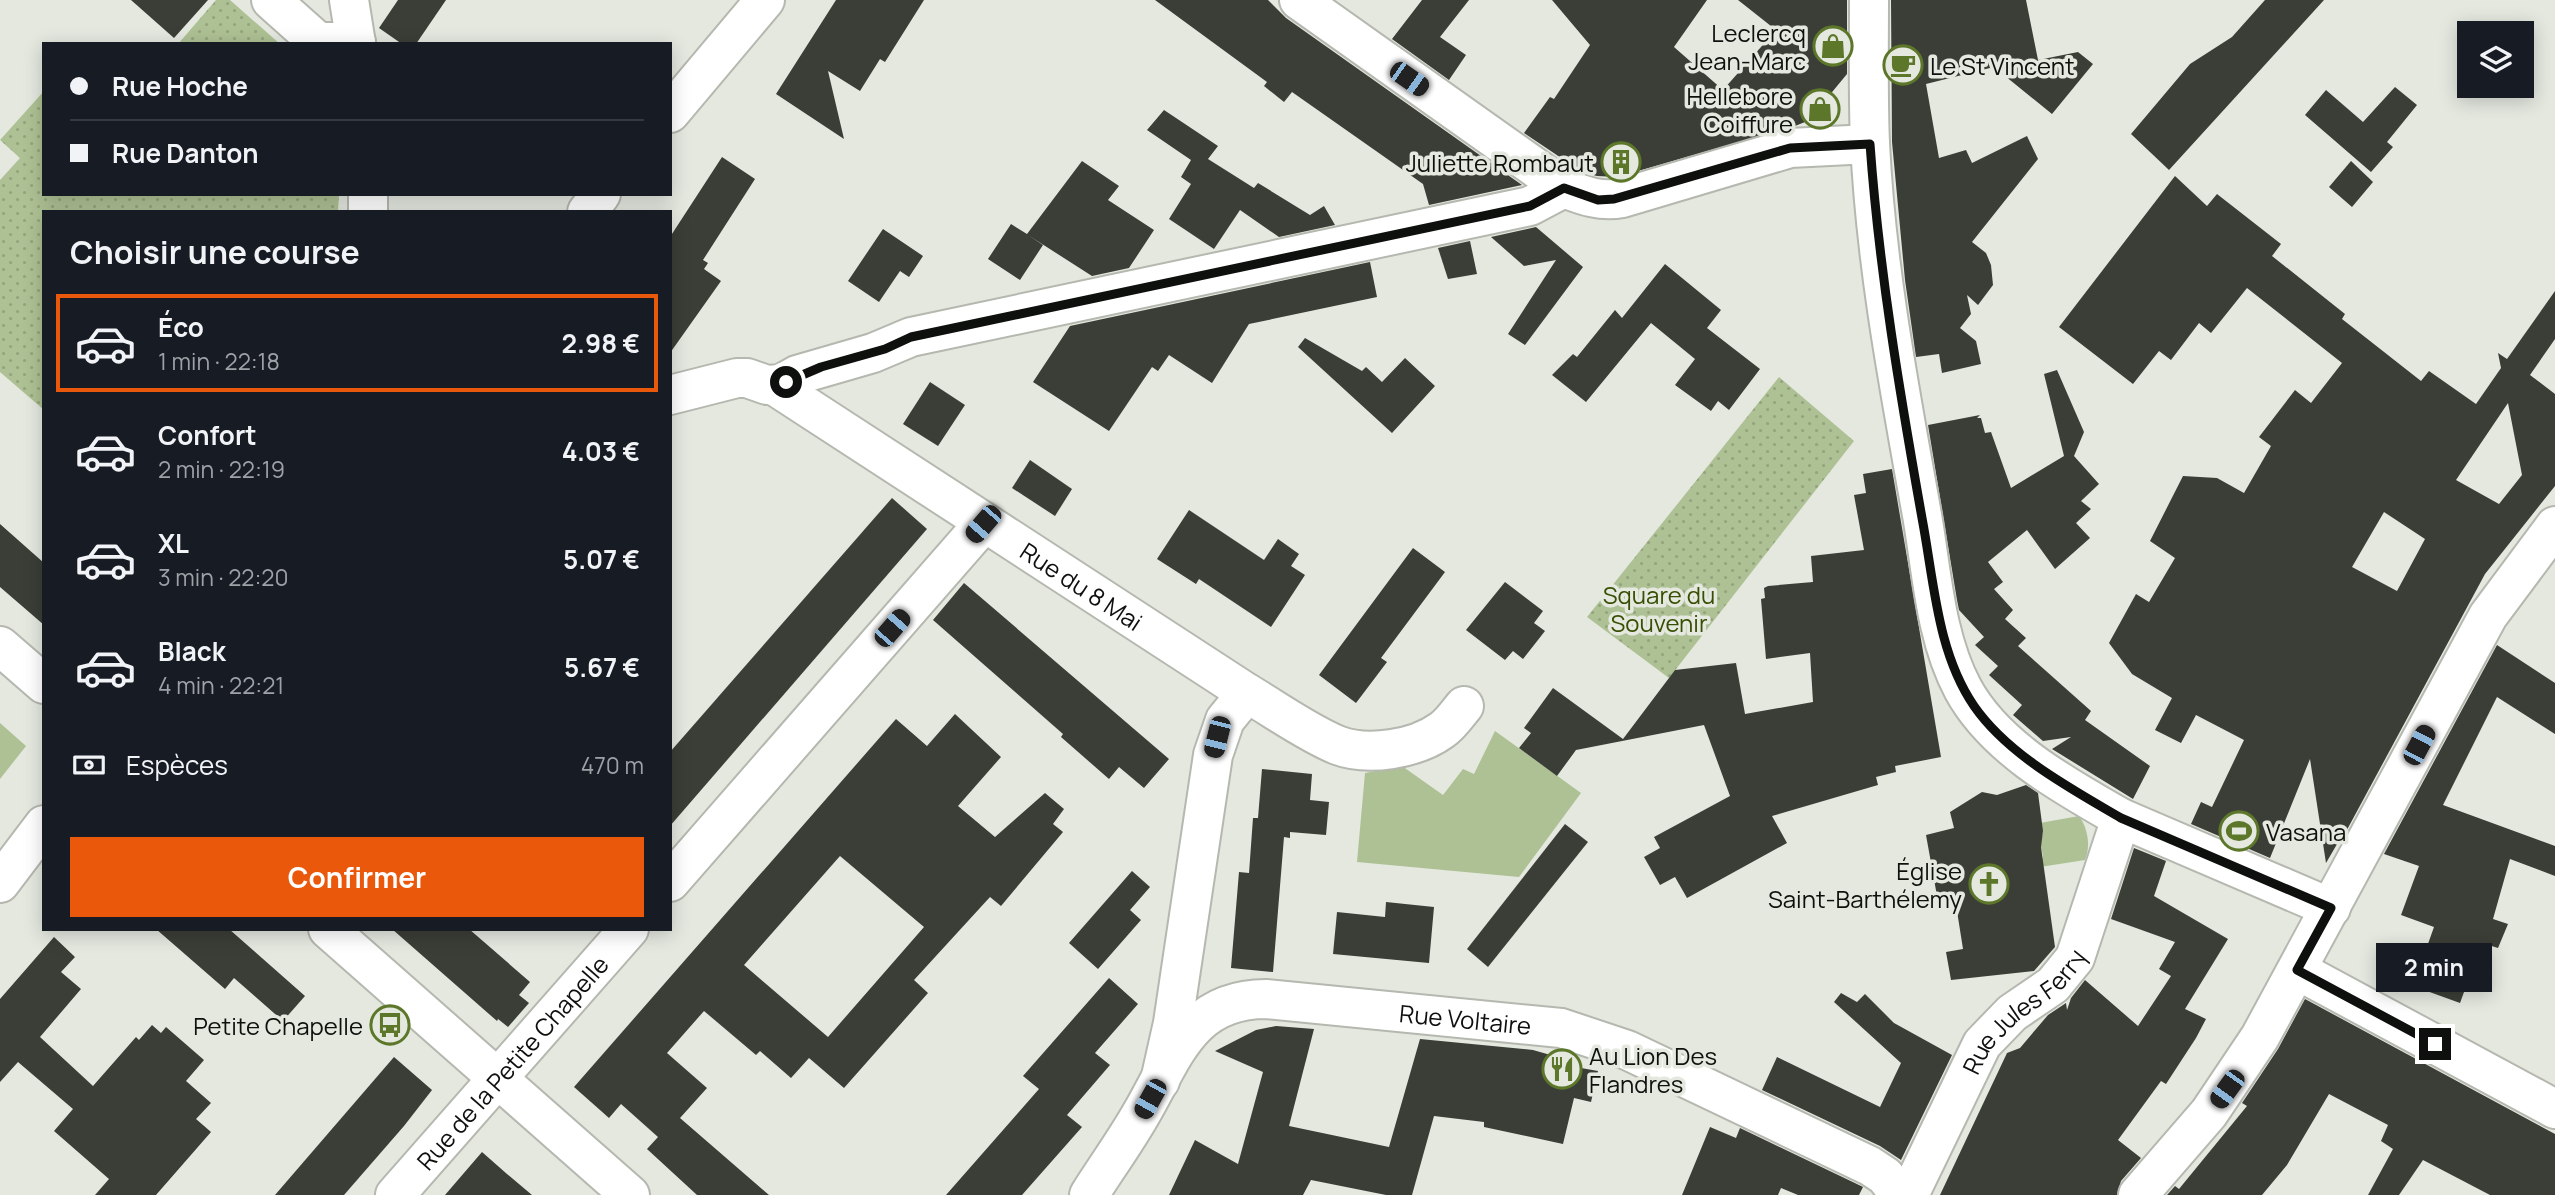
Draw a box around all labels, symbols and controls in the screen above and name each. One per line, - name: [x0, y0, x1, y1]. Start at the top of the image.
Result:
- place label: Leclercq Jean-Marc: [1688, 16, 1806, 77]
- map controls: [2457, 21, 2534, 98]
- button: layers: [2457, 21, 2534, 98]
- shop icon: Leclercq Jean-Marc: [1812, 25, 1854, 67]
- cafe icon: Le St Vincent: [1882, 44, 1924, 86]
- place label: Le St Vincent: [1930, 49, 2075, 82]
- car: [1386, 58, 1433, 100]
- text: Rue Hoche: [112, 68, 248, 104]
- place label: Hellebore Coiffure: [1686, 79, 1793, 140]
- shop icon: Hellebore Coiffure: [1799, 88, 1841, 130]
- text: Rue Danton: [112, 135, 259, 171]
- building icon: Juliette Rombaut: [1600, 141, 1642, 183]
- place label: Juliette Rombaut: [1406, 146, 1594, 179]
- text: Choisir une course: [70, 230, 360, 274]
- text: Éco: [158, 309, 204, 345]
- icon: car: [74, 312, 137, 375]
- text: 2.98 €: [562, 325, 640, 361]
- text: 1 min · 22:18: [158, 345, 280, 377]
- route start: [770, 366, 802, 398]
- text: Confort: [158, 417, 257, 453]
- icon: car: [74, 420, 137, 483]
- text: 4.03 €: [562, 433, 640, 469]
- text: 2 min · 22:19: [158, 453, 285, 485]
- car: [962, 501, 1005, 547]
- text: XL: [158, 525, 189, 561]
- icon: car: [74, 528, 137, 591]
- street label: Rue du 8 Mai: [1014, 534, 1149, 637]
- text: 5.07 €: [563, 541, 640, 577]
- text: 3 min · 22:20: [158, 561, 289, 593]
- park label: Square du Souvenir: [1603, 578, 1715, 639]
- car: [871, 605, 914, 651]
- text: Black: [158, 633, 226, 669]
- icon: car: [74, 636, 137, 699]
- text: 5.67 €: [564, 649, 640, 685]
- text: 4 min · 22:21: [158, 669, 284, 701]
- car: [1202, 714, 1233, 760]
- car: [2400, 722, 2439, 768]
- icon: cash: [70, 746, 108, 784]
- text: Espèces: [126, 747, 228, 783]
- text: 470 m: [581, 749, 644, 781]
- sports icon: Vasana: [2218, 810, 2260, 852]
- place label: Vasana: [2266, 815, 2346, 848]
- button: Confirmer: [70, 837, 644, 917]
- place label: Église Saint-Barthélemy: [1768, 854, 1962, 915]
- church icon: Église Saint-Barthélemy: [1968, 863, 2010, 905]
- callout: 2 min: [2377, 942, 2493, 992]
- street label: Rue Jules Ferry: [1954, 945, 2093, 1079]
- street label: Rue de la Petite Chapelle: [409, 948, 615, 1176]
- text: 2 min: [2404, 951, 2464, 983]
- street label: Rue Voltaire: [1398, 996, 1533, 1041]
- bus stop icon: Petite Chapelle: [369, 1004, 411, 1046]
- place label: Petite Chapelle: [193, 1009, 363, 1042]
- route end: [2419, 1028, 2451, 1060]
- place label: Au Lion Des Flandres: [1589, 1039, 1717, 1100]
- restaurant icon: Au Lion Des Flandres: [1541, 1048, 1583, 1090]
- car: [2207, 1066, 2248, 1112]
- car: [1131, 1076, 1170, 1122]

